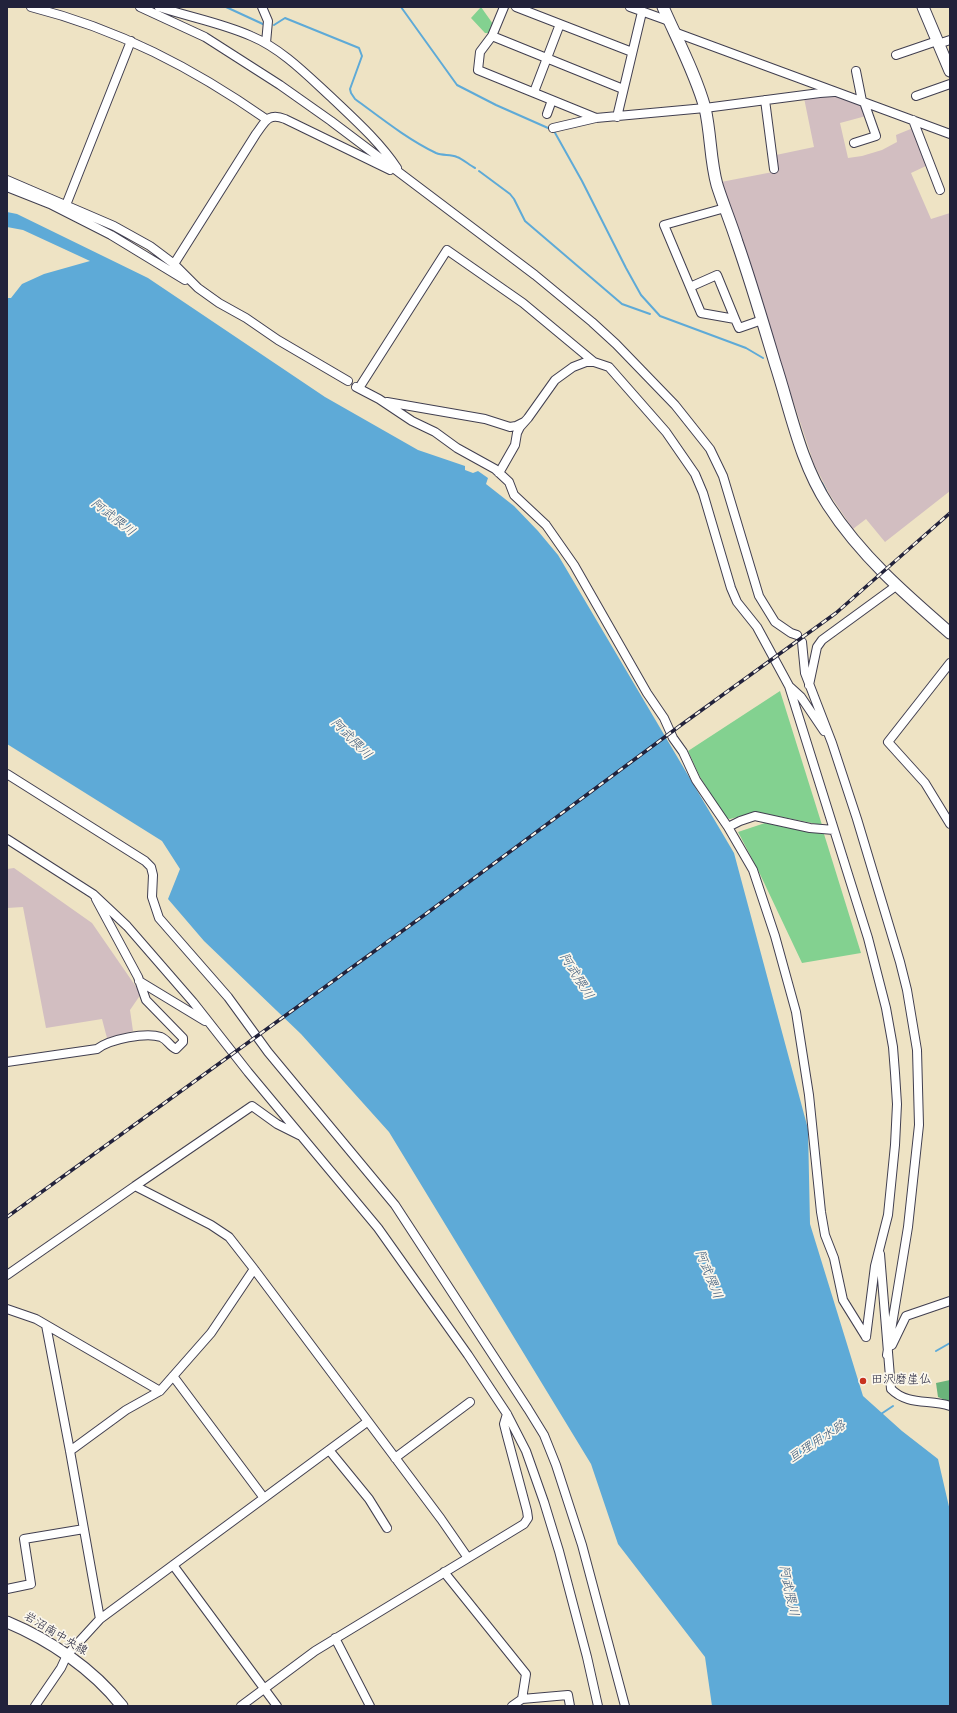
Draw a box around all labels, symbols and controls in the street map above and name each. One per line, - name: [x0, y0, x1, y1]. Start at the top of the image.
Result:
- water label: 阿武隈川: [87, 497, 137, 541]
- water label: 阿武隈川: [326, 716, 374, 764]
- water label: 阿武隈川: [555, 951, 595, 1003]
- water label: 阿武隈川: [690, 1248, 724, 1302]
- place label: 田沢磨崖仏: [871, 1374, 931, 1388]
- marker: 田沢磨崖仏: [858, 1376, 868, 1386]
- water label: 亘理用水路: [786, 1419, 850, 1467]
- water label: 阿武隈川: [774, 1564, 800, 1618]
- street label: 岩沼南中央線: [20, 1610, 90, 1660]

